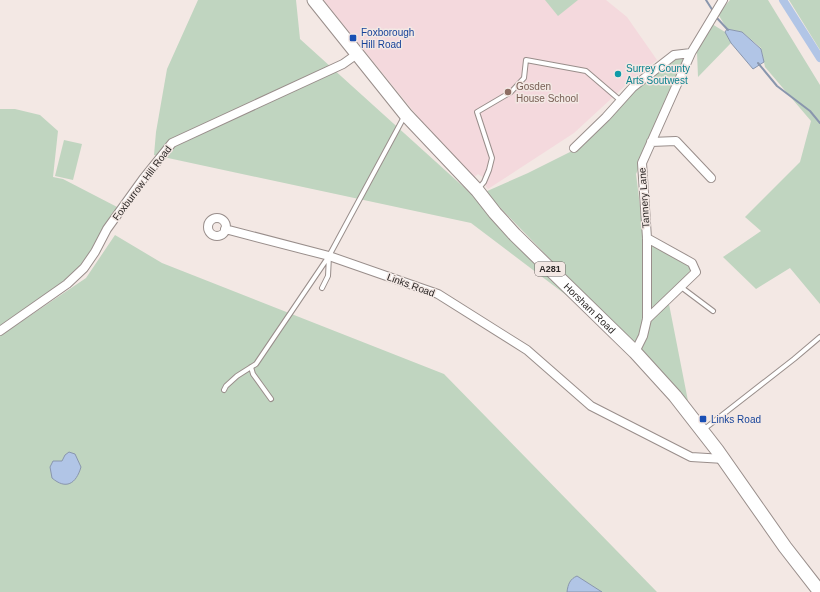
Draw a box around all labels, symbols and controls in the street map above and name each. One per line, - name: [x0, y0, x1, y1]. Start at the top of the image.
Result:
- place label: Foxborough Hill Road: [361, 27, 414, 50]
- marker: Foxborough Hill Road: [348, 33, 358, 43]
- place label: Surrey County Arts Soutwest: [626, 63, 690, 86]
- marker: Surrey County Arts Soutwest: [613, 69, 623, 79]
- place label: Gosden House School: [516, 81, 578, 104]
- marker: Gosden House School: [503, 87, 513, 97]
- street label: Foxburrow Hill Road: [110, 144, 174, 222]
- street label: Tannery Lane: [636, 167, 652, 229]
- road number: A281: [535, 262, 565, 276]
- street label: Links Road: [386, 271, 436, 299]
- street label: Horsham Road: [562, 281, 618, 335]
- marker: Links Road: [698, 414, 708, 424]
- place label: Links Road: [711, 414, 761, 425]

